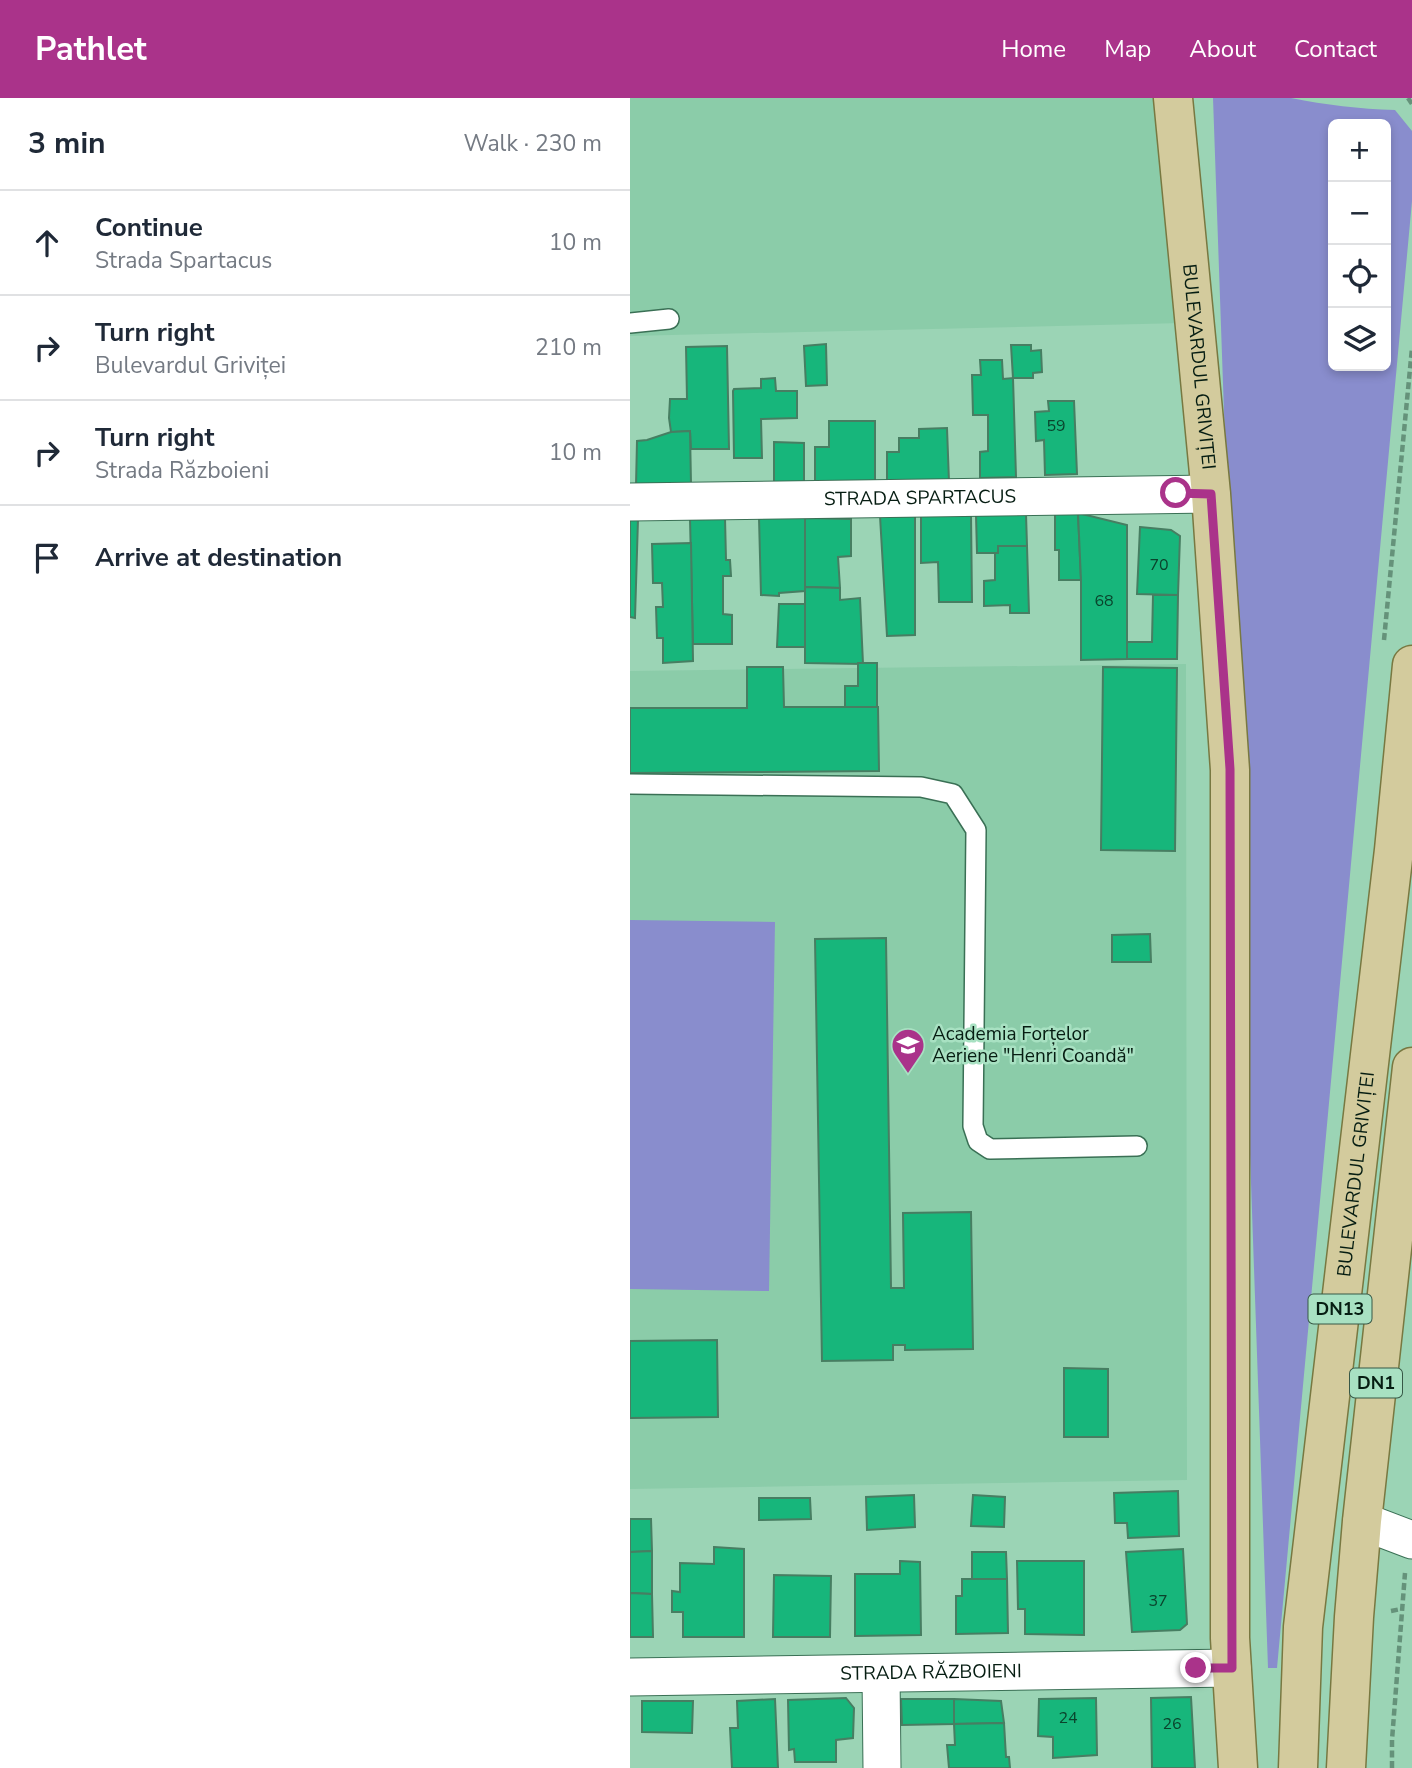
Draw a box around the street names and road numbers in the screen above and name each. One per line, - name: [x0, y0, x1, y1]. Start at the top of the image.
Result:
- street label: BULEVARDUL GRIVIȚEI: [1176, 263, 1222, 471]
- street label: STRADA SPARTACUS: [824, 484, 1016, 512]
- street label: BULEVARDUL GRIVIȚEI: [1331, 1070, 1381, 1278]
- road number: DN13: [1308, 1294, 1372, 1324]
- road number: DN1: [1350, 1368, 1402, 1398]
- street label: STRADA RĂZBOIENI: [840, 1658, 1022, 1687]

